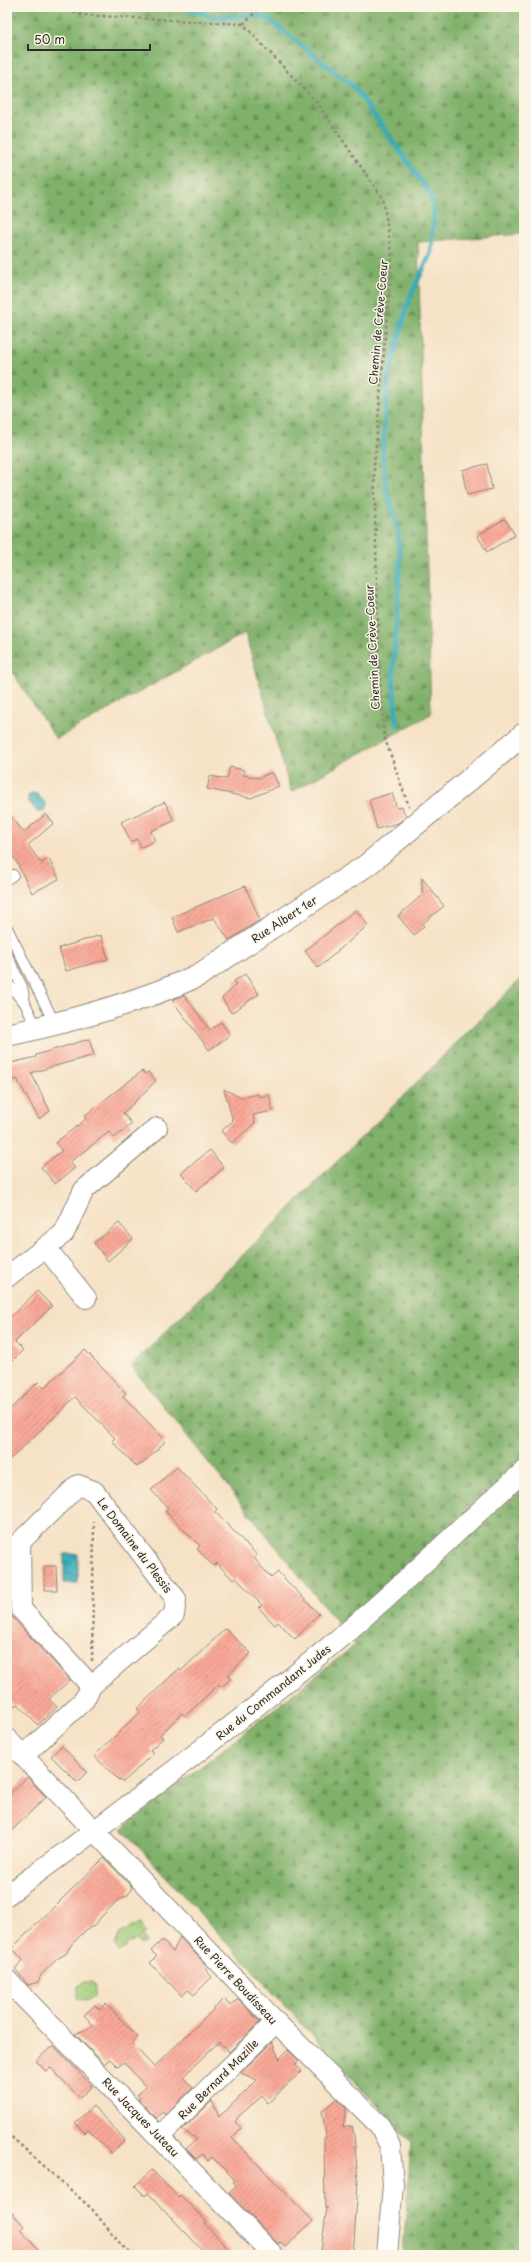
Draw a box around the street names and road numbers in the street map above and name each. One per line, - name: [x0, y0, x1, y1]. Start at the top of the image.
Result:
- street label: Chemin de Crève-Coeur: [364, 258, 392, 385]
- street label: Chemin de Crève-Coeur: [360, 583, 384, 710]
- street label: Rue Albert 1er: [248, 891, 321, 947]
- street label: Le Domaine du Plessis: [93, 1494, 177, 1596]
- street label: Rue du Commandant Judes: [212, 1640, 334, 1744]
- street label: Rue Pierre Boudisseau: [190, 1932, 282, 2028]
- street label: Rue Bernard Mazille: [174, 2035, 262, 2123]
- street label: Rue Jacques Juteau: [99, 2074, 183, 2160]

